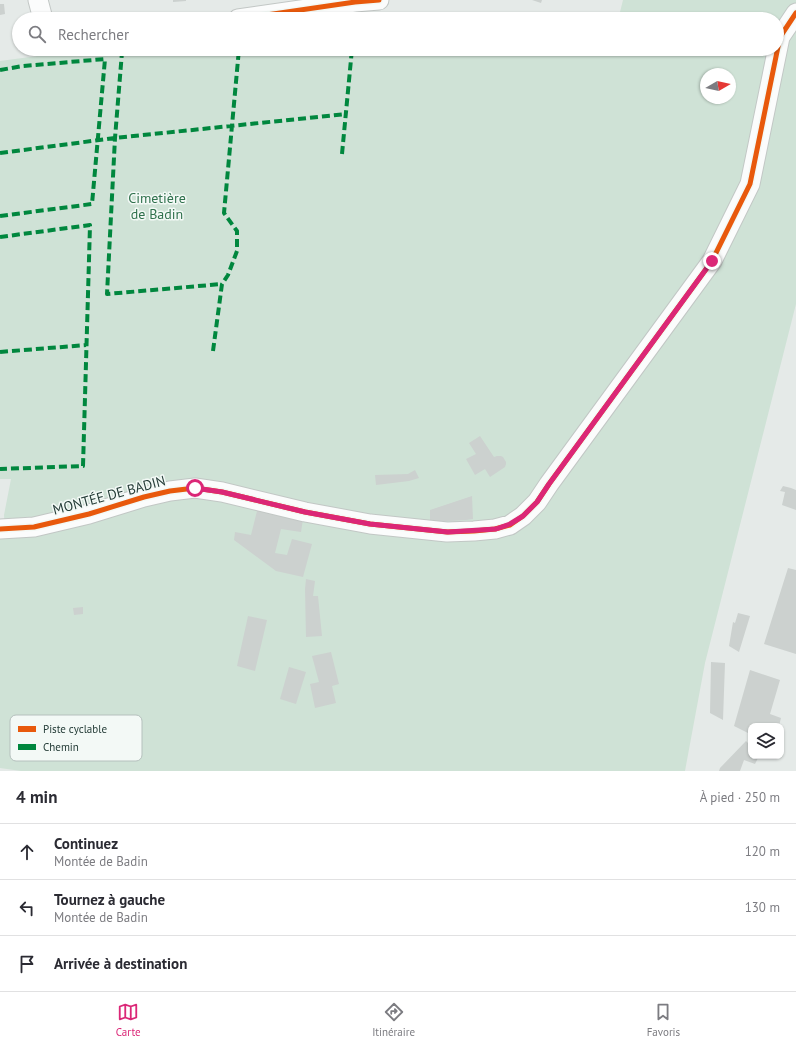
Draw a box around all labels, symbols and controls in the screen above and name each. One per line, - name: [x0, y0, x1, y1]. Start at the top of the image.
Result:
- search box: [12, 12, 784, 56]
- icon: search: [26, 23, 48, 45]
- text: Rechercher: [58, 25, 129, 44]
- north arrow: [700, 68, 736, 104]
- park label: Cimetière de Badin: [128, 189, 186, 223]
- route end: [703, 252, 721, 270]
- street label: MONTÉE DE BADIN: [51, 471, 167, 519]
- route start: [186, 479, 204, 497]
- legend: [10, 715, 142, 761]
- text: Piste cyclable: [43, 722, 107, 736]
- map controls: [748, 723, 784, 759]
- button: layers: [748, 723, 784, 759]
- text: Chemin: [43, 740, 79, 754]
- text: 4 min: [16, 786, 57, 808]
- text: À pied · 250 m: [700, 789, 780, 806]
- text: Continuez: [54, 834, 118, 853]
- icon: ahead: [16, 841, 38, 863]
- text: 120 m: [745, 843, 780, 860]
- text: Montée de Badin: [54, 853, 148, 870]
- text: Tournez à gauche: [54, 890, 165, 909]
- icon: left: [16, 897, 38, 919]
- text: 130 m: [745, 899, 780, 916]
- text: Montée de Badin: [54, 909, 148, 926]
- icon: arrive: [16, 953, 38, 975]
- text: Arrivée à destination: [54, 954, 187, 973]
- tab: Carte: [116, 1001, 141, 1039]
- tab: Itinéraire: [372, 1001, 415, 1039]
- tab: Favoris: [647, 1001, 680, 1039]

